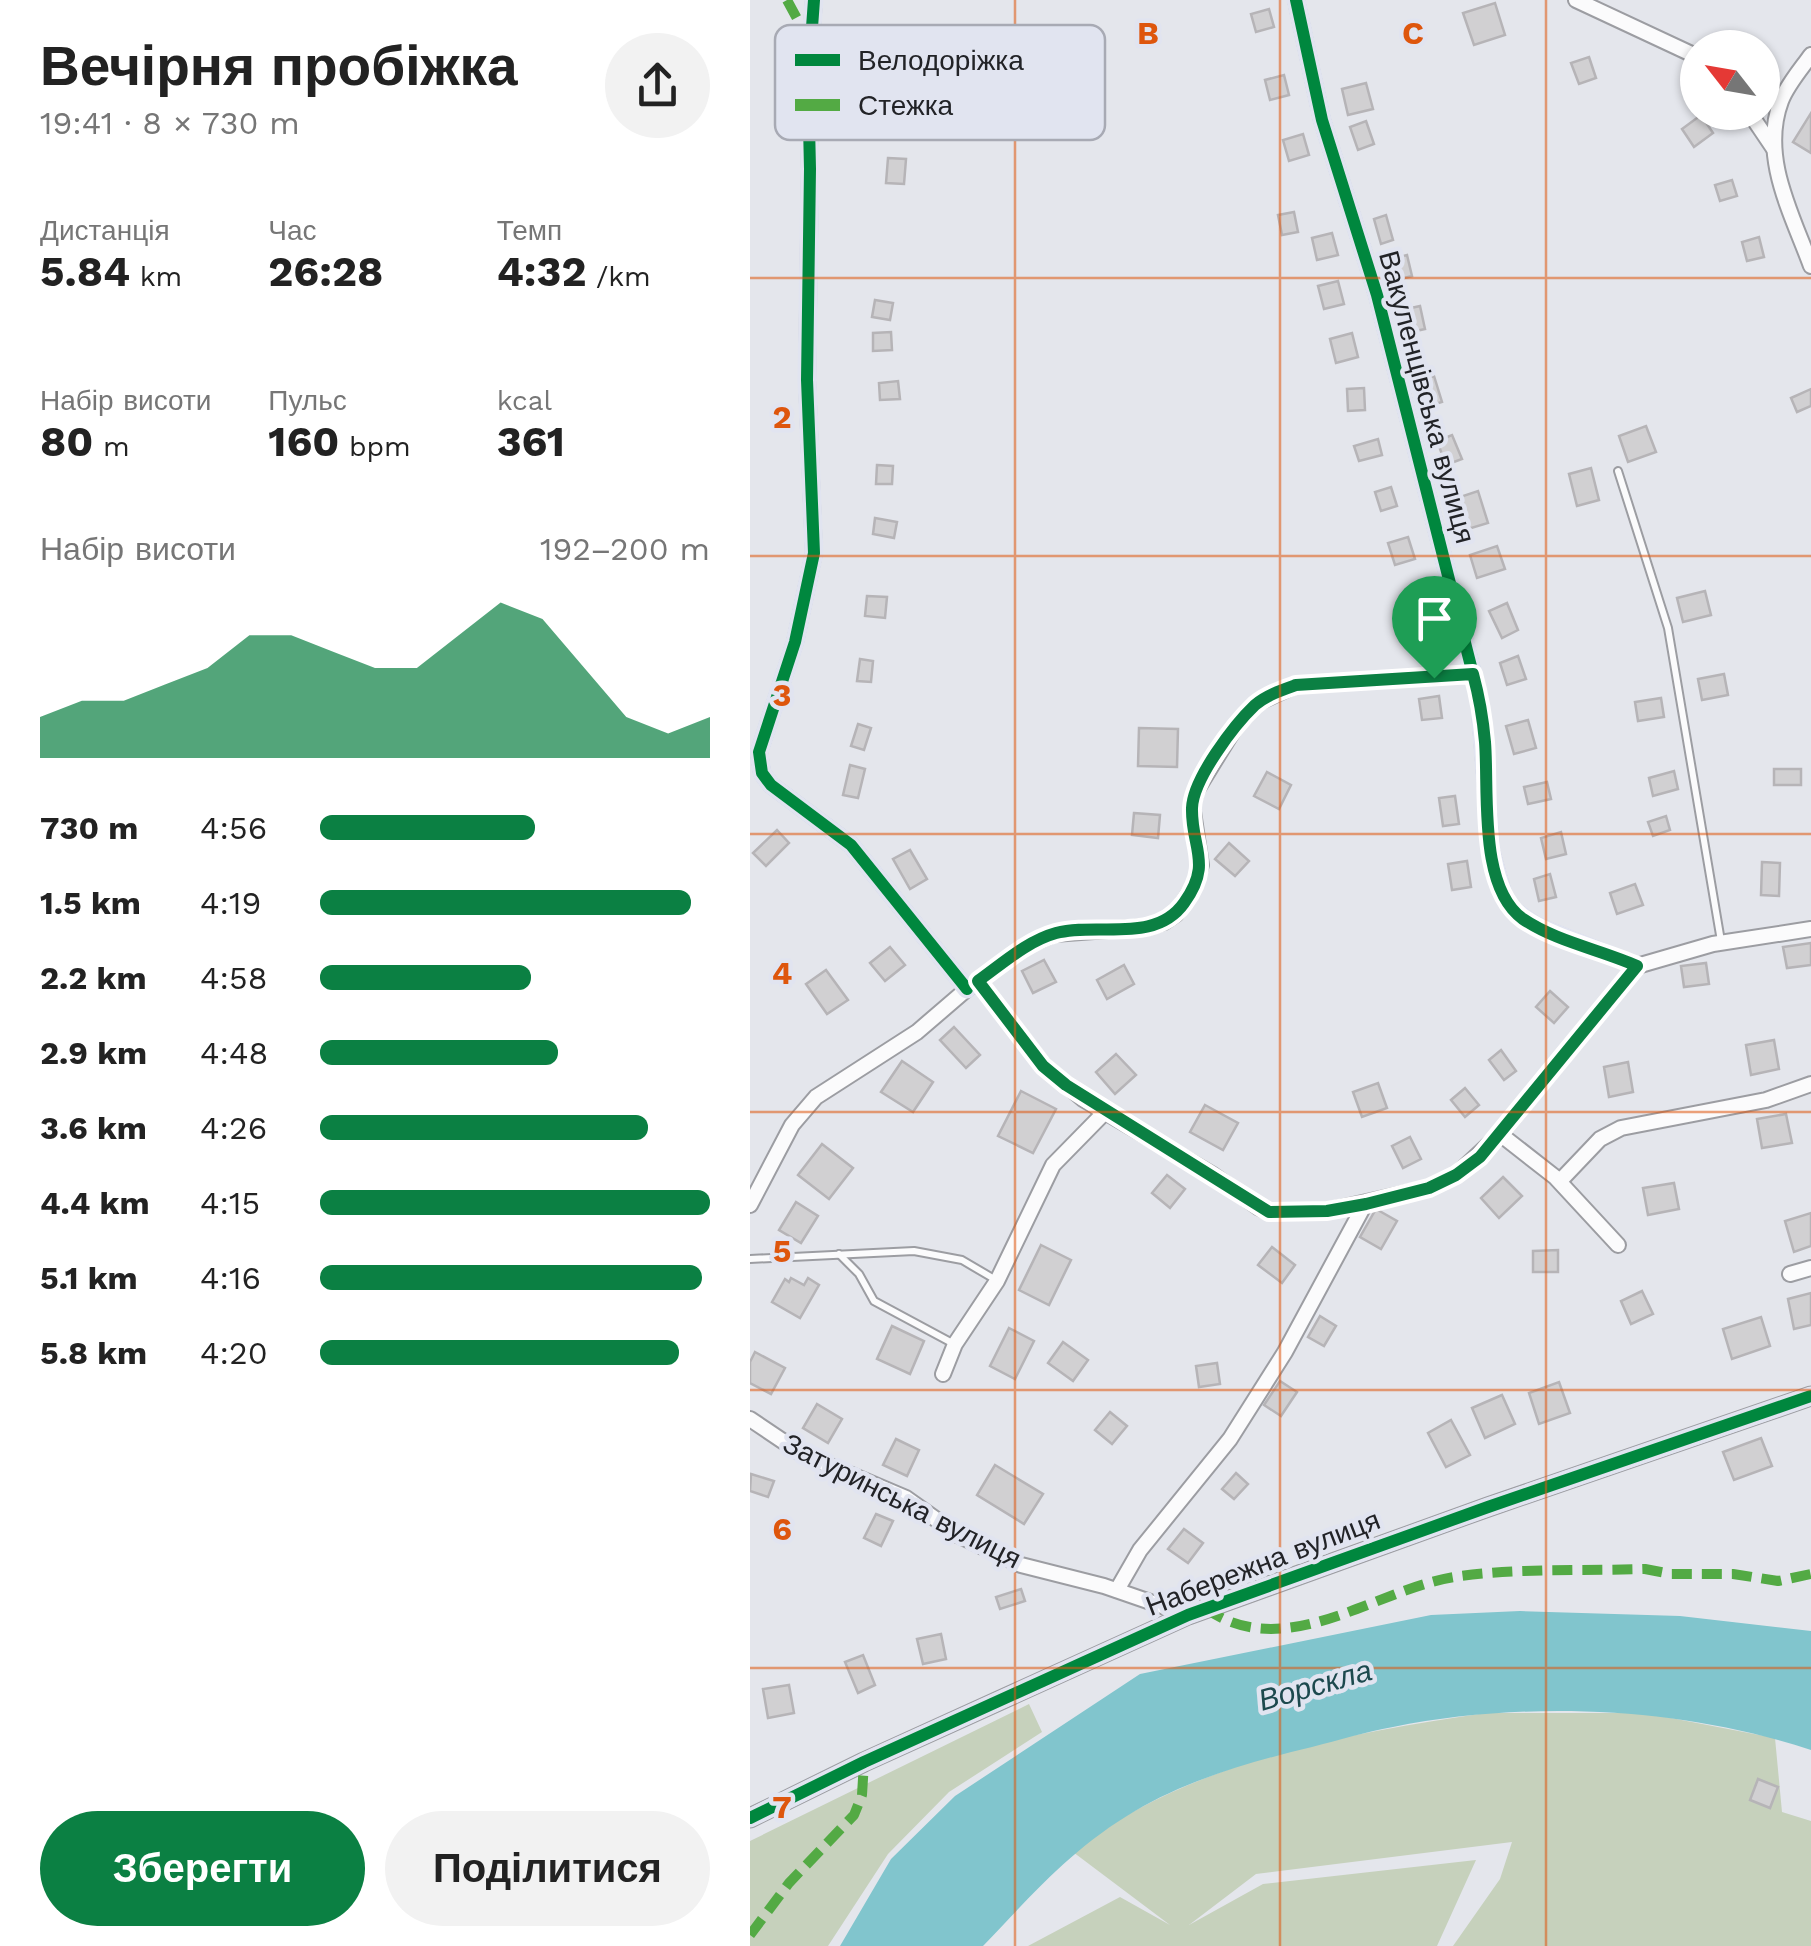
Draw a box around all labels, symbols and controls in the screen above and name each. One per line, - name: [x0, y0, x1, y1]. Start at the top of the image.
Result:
- text: B: [1137, 14, 1159, 52]
- text: C: [1402, 14, 1424, 52]
- legend: [775, 25, 1105, 140]
- north arrow: [1680, 30, 1780, 130]
- map controls: [1680, 30, 1780, 130]
- button: share: [605, 33, 710, 138]
- text: Вечірня пробіжка: [40, 34, 518, 98]
- text: Велодоріжка: [858, 44, 1024, 77]
- text: Стежка: [858, 89, 954, 122]
- text: 19:41 · 8 × 730 m: [40, 104, 300, 142]
- text: Дистанція: [40, 214, 170, 247]
- text: Час: [268, 214, 317, 247]
- text: Темп: [497, 214, 562, 247]
- text: 5.84: [40, 247, 130, 296]
- text: 26:28: [268, 247, 383, 296]
- text: 4:32: [497, 247, 586, 296]
- street label: Вакуленцівська вулиця: [1372, 247, 1482, 547]
- text: km: [130, 260, 182, 293]
- text: /km: [586, 260, 651, 293]
- text: Набір висоти: [40, 384, 211, 417]
- text: Пульс: [268, 384, 347, 417]
- text: kcal: [497, 384, 552, 417]
- text: 2: [772, 398, 792, 436]
- text: 80: [40, 417, 93, 466]
- text: 160: [268, 417, 339, 466]
- text: 361: [497, 417, 565, 466]
- text: m: [93, 430, 130, 463]
- text: bpm: [339, 430, 411, 463]
- text: Набір висоти: [40, 530, 236, 568]
- text: 192–200 m: [540, 530, 710, 568]
- pin: [1392, 576, 1477, 679]
- icon: arrive: [1407, 591, 1462, 646]
- text: 3: [773, 676, 791, 714]
- text: 730 m: [40, 809, 138, 847]
- text: 4:56: [200, 809, 267, 847]
- text: 1.5 km: [40, 884, 141, 922]
- text: 4:19: [200, 884, 261, 922]
- text: 4: [772, 954, 792, 992]
- text: 2.2 km: [40, 959, 147, 997]
- text: 4:58: [200, 959, 267, 997]
- text: 2.9 km: [40, 1034, 147, 1072]
- text: 4:48: [200, 1034, 268, 1072]
- text: 3.6 km: [40, 1109, 147, 1147]
- text: 4:26: [200, 1109, 267, 1147]
- text: 4.4 km: [40, 1184, 150, 1222]
- text: 4:15: [200, 1184, 260, 1222]
- text: 5: [773, 1232, 791, 1270]
- text: 5.1 km: [40, 1259, 138, 1297]
- text: 4:16: [200, 1259, 261, 1297]
- text: 5.8 km: [40, 1334, 147, 1372]
- text: 4:20: [200, 1334, 268, 1372]
- street label: Затуринська вулиця: [777, 1427, 1027, 1575]
- street label: Набережна вулиця: [1141, 1503, 1385, 1623]
- text: 6: [772, 1510, 792, 1548]
- water label: Ворскла: [1254, 1652, 1376, 1718]
- text: 7: [772, 1788, 792, 1826]
- button: Зберегти: [40, 1811, 365, 1926]
- button: Поділитися: [385, 1811, 710, 1926]

